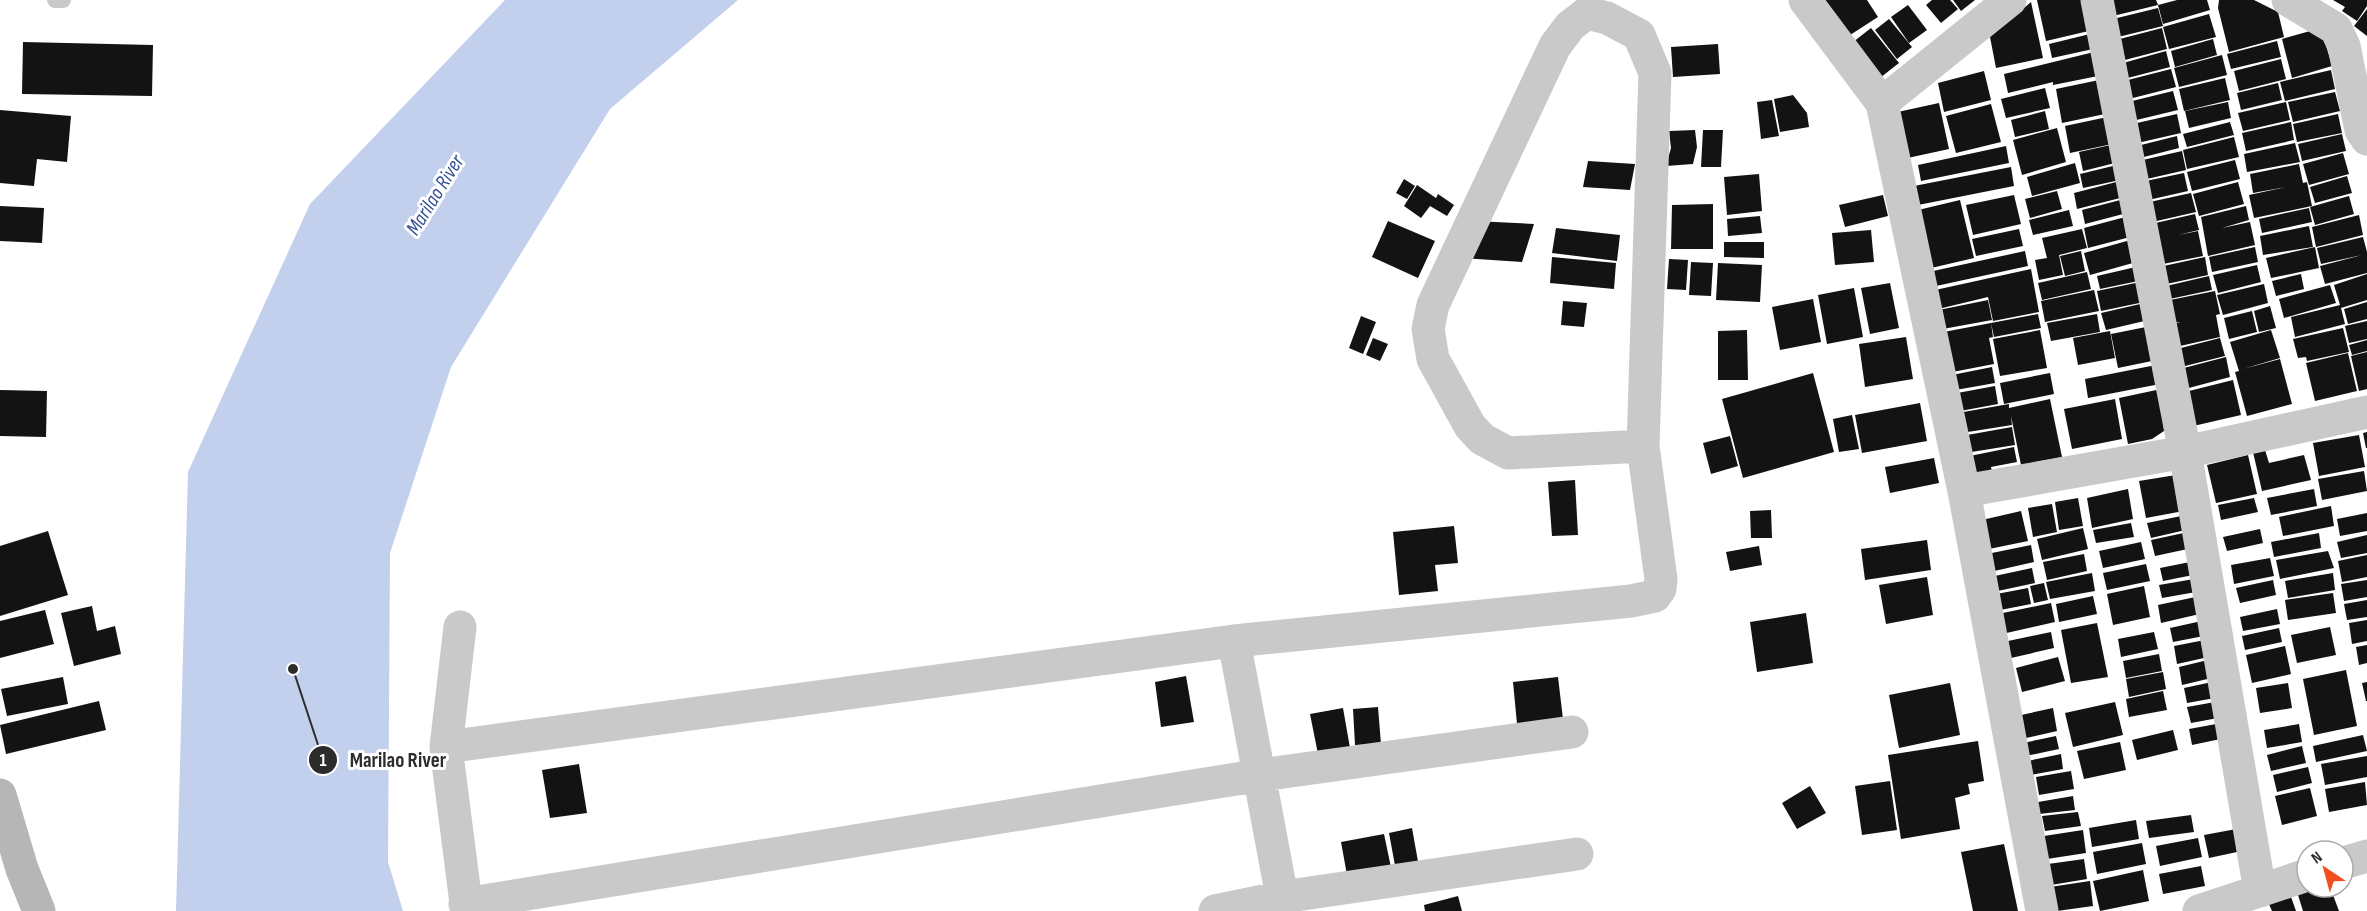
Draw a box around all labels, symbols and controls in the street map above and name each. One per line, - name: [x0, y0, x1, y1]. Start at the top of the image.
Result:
- water label: Marilao River: [401, 149, 470, 240]
- callout: Marilao River: [308, 740, 459, 779]
- text: Marilao River: [350, 748, 447, 773]
- text: 1: [319, 750, 327, 771]
- north arrow: [2295, 839, 2355, 899]
- text: N: [2308, 848, 2326, 868]

